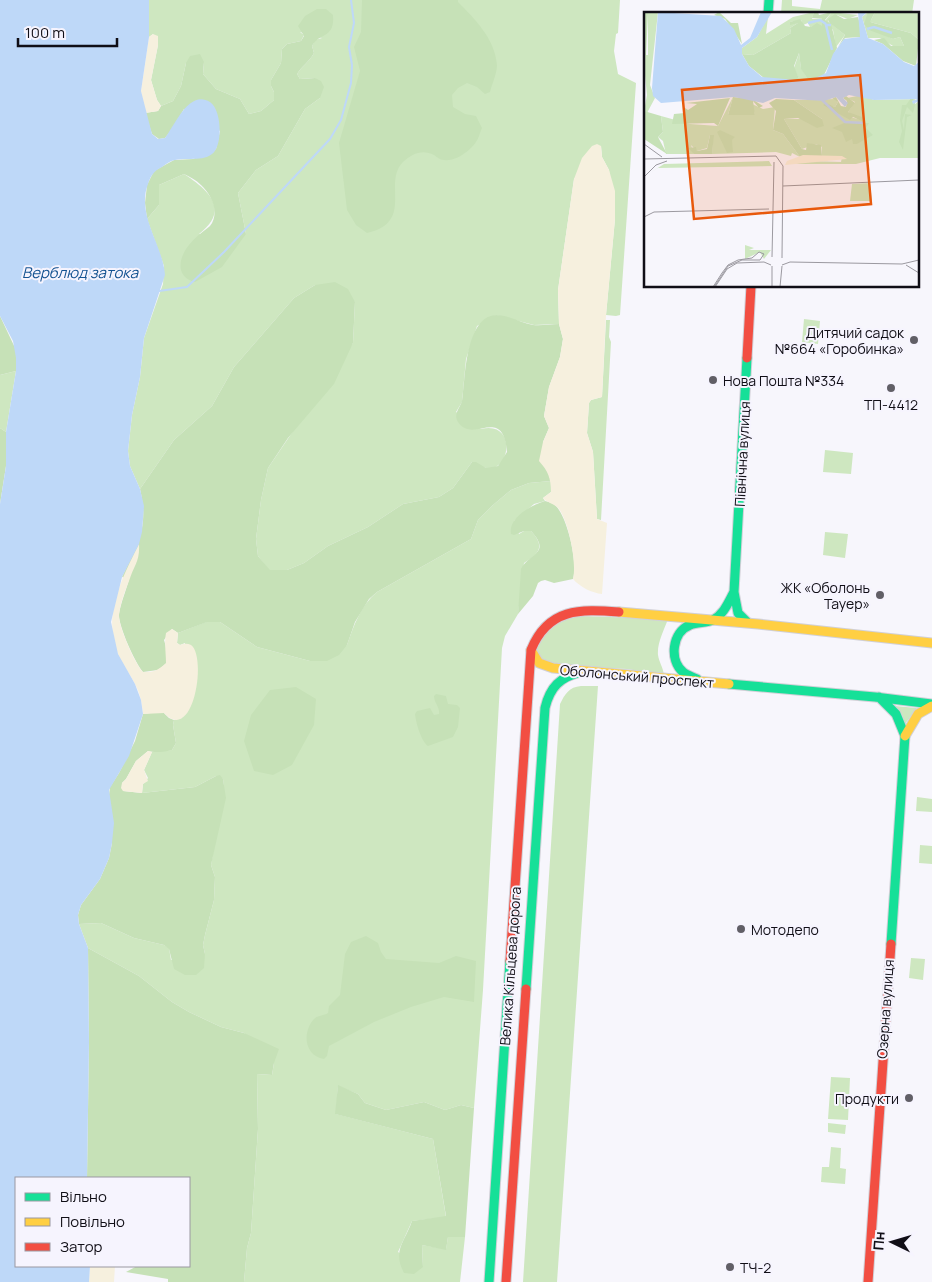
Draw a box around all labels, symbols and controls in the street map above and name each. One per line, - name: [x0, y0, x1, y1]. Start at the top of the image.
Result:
- inset map: [644, 12, 920, 288]
- scale bar: [18, 15, 116, 47]
- text: 100 m: [25, 22, 65, 43]
- water label: Верблюд затока: [22, 262, 139, 283]
- place label: Дитячий садок №664 «Горобинка»: [775, 323, 905, 358]
- marker: Дитячий садок №664 «Горобинка»: [908, 334, 920, 346]
- place label: Нова Пошта №334: [723, 371, 844, 390]
- marker: Нова Пошта №334: [707, 374, 719, 386]
- marker: ТП-4412: [885, 382, 897, 394]
- place label: ТП-4412: [864, 395, 918, 414]
- street label: Північна вулиця: [730, 401, 754, 507]
- place label: ЖК «Оболонь Тауер»: [781, 578, 870, 613]
- marker: ЖК «Оболонь Тауер»: [874, 589, 886, 601]
- street label: Оболонський проспект: [559, 660, 715, 692]
- street label: Велика Кільцева дорога: [495, 886, 525, 1046]
- place label: Мотодепо: [751, 920, 819, 939]
- marker: Мотодепо: [735, 923, 747, 935]
- street label: Озерна вулиця: [872, 959, 898, 1059]
- place label: Продукти: [835, 1089, 899, 1108]
- marker: Продукти: [903, 1092, 915, 1104]
- legend: [15, 1177, 190, 1267]
- text: Вільно: [60, 1186, 107, 1207]
- text: Повільно: [60, 1211, 125, 1232]
- north arrow: [867, 1217, 917, 1267]
- text: Пн: [868, 1231, 889, 1251]
- text: Затор: [60, 1236, 103, 1257]
- place label: ТЧ-2: [740, 1258, 771, 1277]
- marker: ТЧ-2: [724, 1261, 736, 1273]

